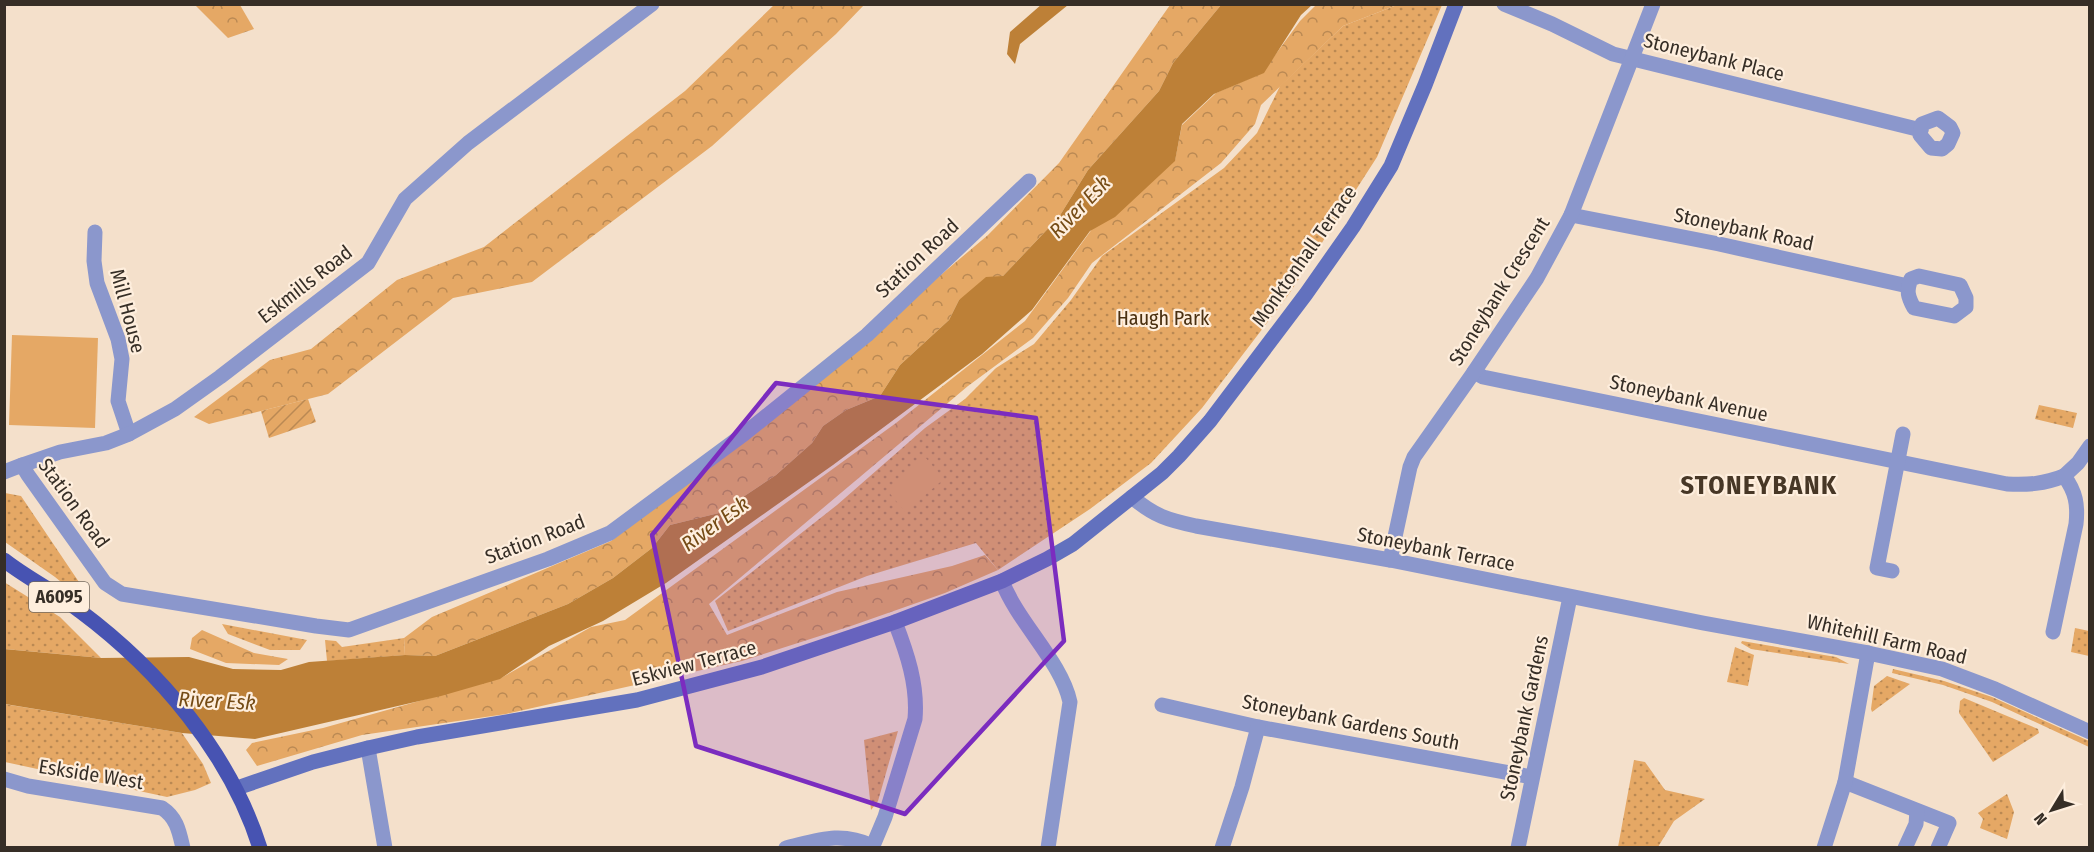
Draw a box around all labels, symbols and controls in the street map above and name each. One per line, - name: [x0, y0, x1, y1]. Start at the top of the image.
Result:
- street label: Stoneybank Place: [1641, 28, 1787, 86]
- water label: River Esk: [1044, 170, 1116, 244]
- street label: Monktonhall Terrace: [1246, 181, 1362, 331]
- street label: Stoneybank Road: [1672, 202, 1816, 256]
- street label: Stoneybank Crescent: [1444, 212, 1555, 370]
- street label: Station Road: [870, 213, 964, 303]
- street label: Eskmills Road: [253, 240, 357, 328]
- street label: Mill House: [105, 266, 151, 356]
- park label: Haugh Park: [1117, 306, 1210, 330]
- street label: Stoneybank Avenue: [1608, 370, 1770, 426]
- street label: Station Road: [33, 454, 115, 552]
- district label: STONEYBANK: [1680, 470, 1838, 501]
- water label: River Esk: [676, 491, 754, 557]
- street label: Station Road: [482, 509, 588, 569]
- street label: Stoneybank Terrace: [1355, 522, 1517, 576]
- road number: A6095: [29, 582, 89, 612]
- street label: Whitehill Farm Road: [1805, 609, 1969, 669]
- street label: Stoneybank Gardens: [1495, 633, 1553, 803]
- street label: Eskview Terrace: [629, 635, 759, 691]
- water label: River Esk: [178, 686, 256, 716]
- street label: Stoneybank Gardens South: [1240, 689, 1462, 755]
- street label: Eskside West: [37, 754, 146, 794]
- north arrow: [2022, 780, 2082, 840]
- text: N: [2030, 809, 2051, 829]

